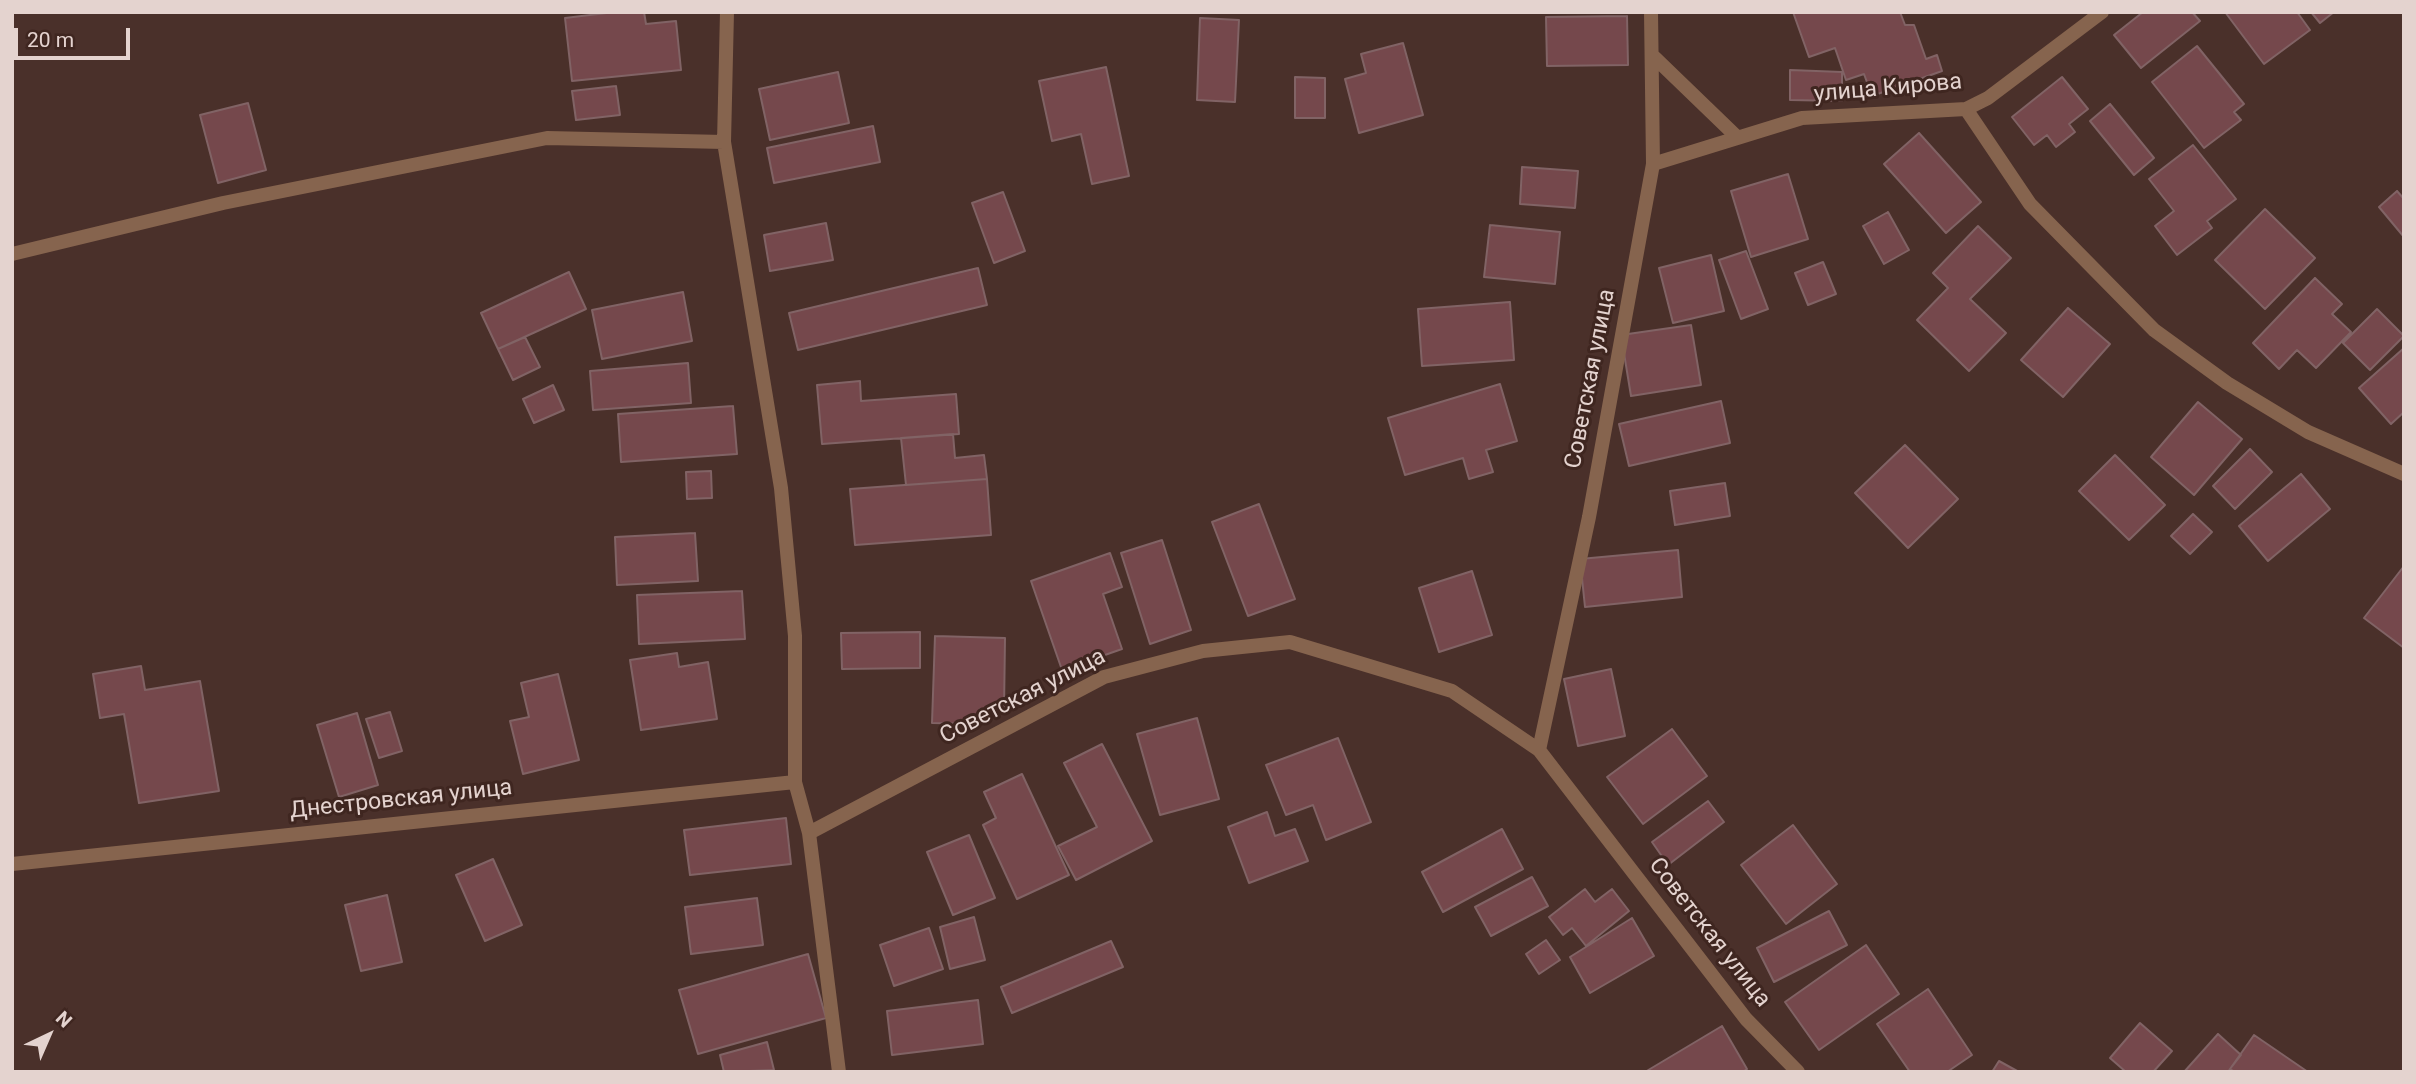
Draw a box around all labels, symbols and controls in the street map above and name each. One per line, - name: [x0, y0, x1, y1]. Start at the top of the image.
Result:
- scale bar: [18, 14, 133, 58]
- text: 20 m: [27, 28, 74, 52]
- street label: улица Кирова: [1813, 69, 1963, 109]
- street label: Советская улица: [1560, 287, 1622, 471]
- street label: Советская улица: [936, 643, 1110, 751]
- street label: Днестровская улица: [288, 775, 514, 825]
- street label: Советская улица: [1642, 853, 1776, 1013]
- north arrow: [14, 1000, 84, 1070]
- text: N: [51, 1007, 77, 1032]

